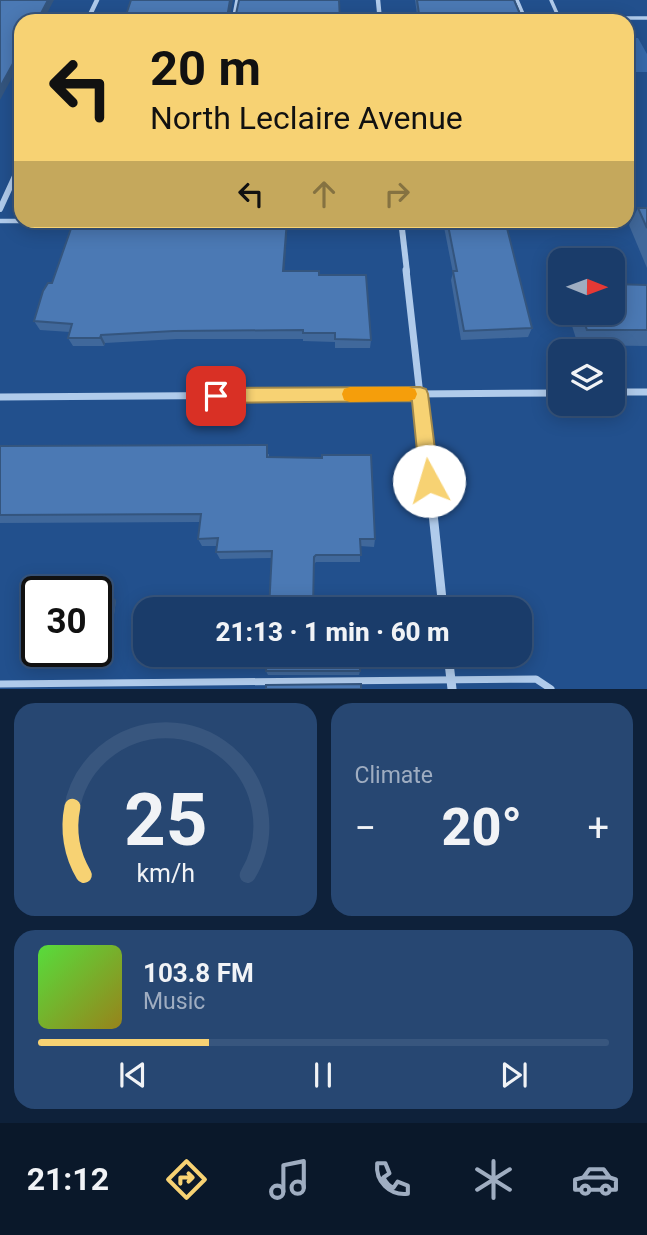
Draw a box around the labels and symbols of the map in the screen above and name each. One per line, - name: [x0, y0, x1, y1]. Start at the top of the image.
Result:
- north arrow: [548, 248, 625, 326]
- pin: [186, 366, 246, 426]
- position arrow: [392, 444, 466, 518]
- speed limit sign: 30: [21, 576, 112, 667]

